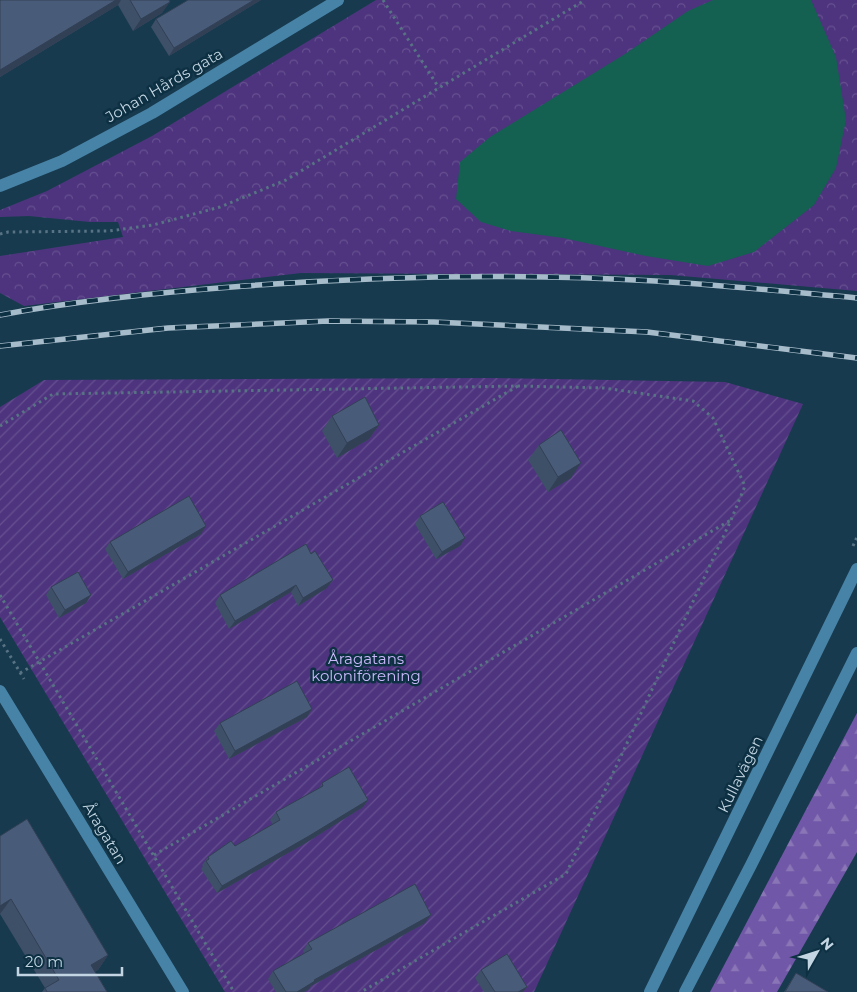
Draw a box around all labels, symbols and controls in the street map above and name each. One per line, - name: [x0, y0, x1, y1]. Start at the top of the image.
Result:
- street label: Johan Hårds gata: [101, 44, 226, 127]
- park label: Åragatans koloniförening: [311, 649, 421, 685]
- street label: Kullavägen: [713, 732, 767, 816]
- street label: Åragatan: [79, 799, 131, 867]
- north arrow: [792, 927, 842, 977]
- text: N: [817, 934, 838, 954]
- scale bar: [18, 944, 121, 976]
- text: 20 m: [25, 952, 63, 971]

